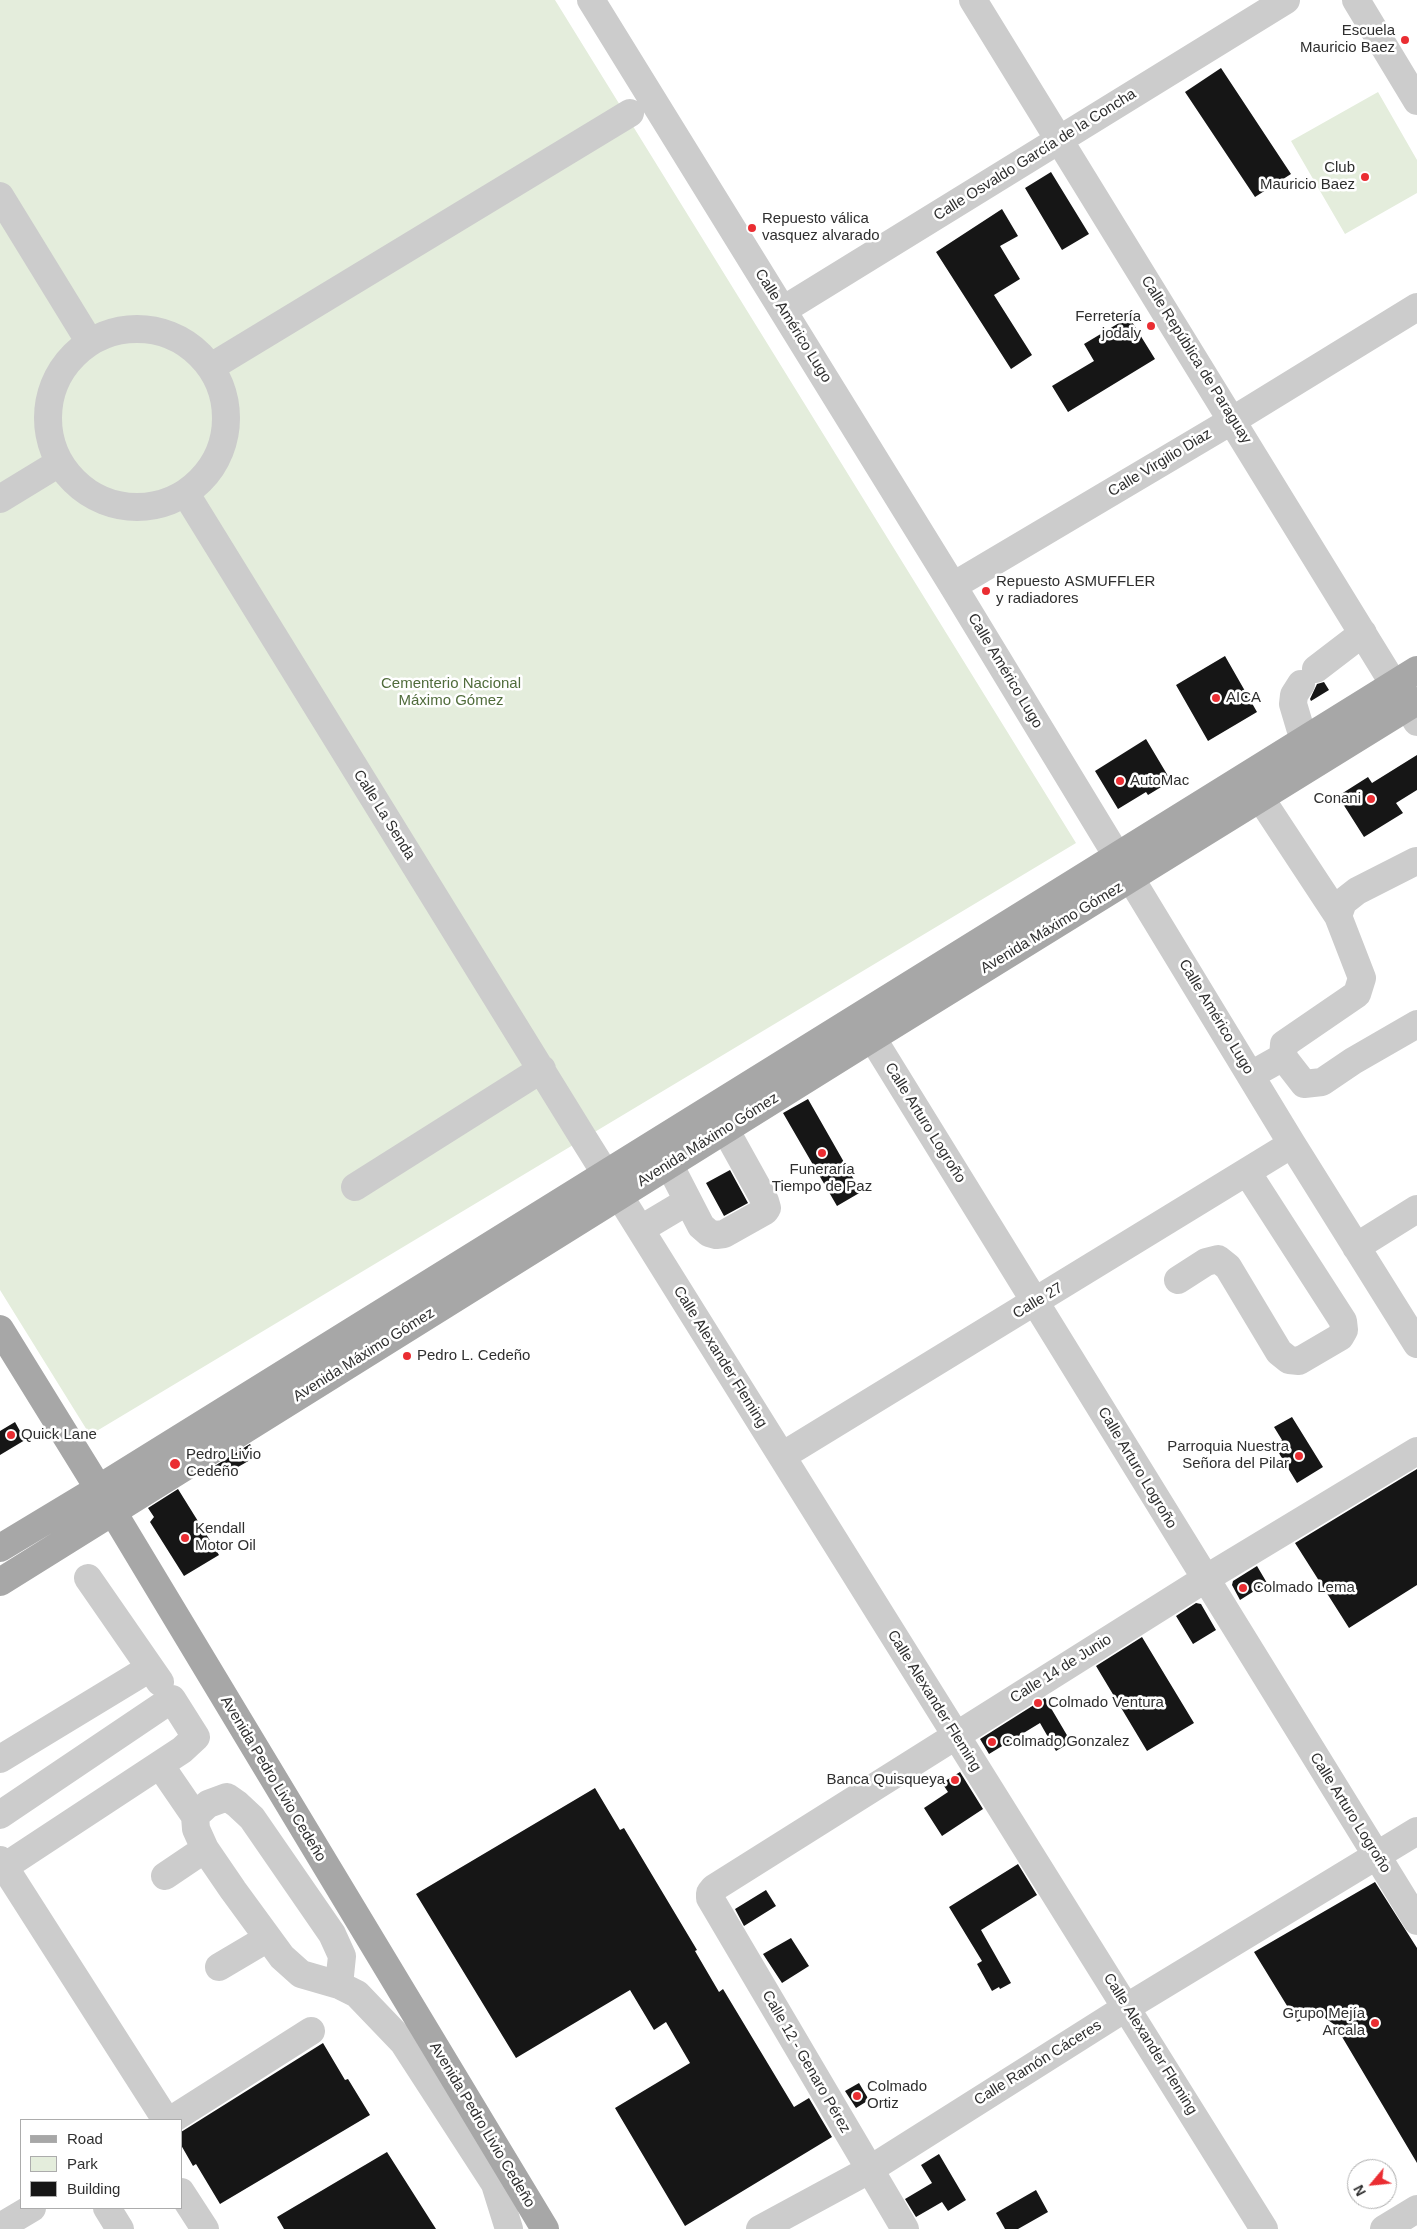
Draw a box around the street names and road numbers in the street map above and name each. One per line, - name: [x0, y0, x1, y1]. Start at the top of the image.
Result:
- street label: Calle Osvaldo García de la Concha: [931, 85, 1139, 225]
- street label: Calle Américo Lugo: [751, 266, 835, 386]
- street label: Calle República de Paraguay: [1137, 273, 1255, 447]
- street label: Calle Virgilio Diaz: [1105, 425, 1215, 501]
- street label: Calle Américo Lugo: [964, 610, 1046, 732]
- street label: Calle La Senda: [349, 767, 419, 863]
- street label: Avenida Máximo Gómez: [977, 878, 1127, 978]
- street label: Calle Américo Lugo: [1175, 956, 1257, 1078]
- street label: Calle Arturo Logroño: [881, 1060, 969, 1186]
- street label: Avenida Máximo Gómez: [634, 1089, 782, 1191]
- street label: Calle 27: [1010, 1279, 1066, 1323]
- street label: Calle Alexander Fleming: [669, 1283, 771, 1431]
- street label: Avenida Máximo Gómez: [290, 1304, 438, 1406]
- street label: Calle Arturo Logroño: [1094, 1404, 1180, 1532]
- street label: Calle Alexander Fleming: [883, 1627, 985, 1775]
- street label: Calle 14 de Junio: [1007, 1631, 1115, 1707]
- street label: Avenida Pedro Livio Cedeño: [216, 1693, 330, 1865]
- street label: Calle Arturo Logroño: [1306, 1750, 1394, 1876]
- street label: Calle Alexander Fleming: [1099, 1970, 1201, 2118]
- street label: Calle 12 - Genaro Pérez: [758, 1987, 854, 2137]
- street label: Calle Ramón Cáceres: [971, 2016, 1105, 2110]
- street label: Avenida Pedro Livio Cedeño: [425, 2039, 539, 2211]

